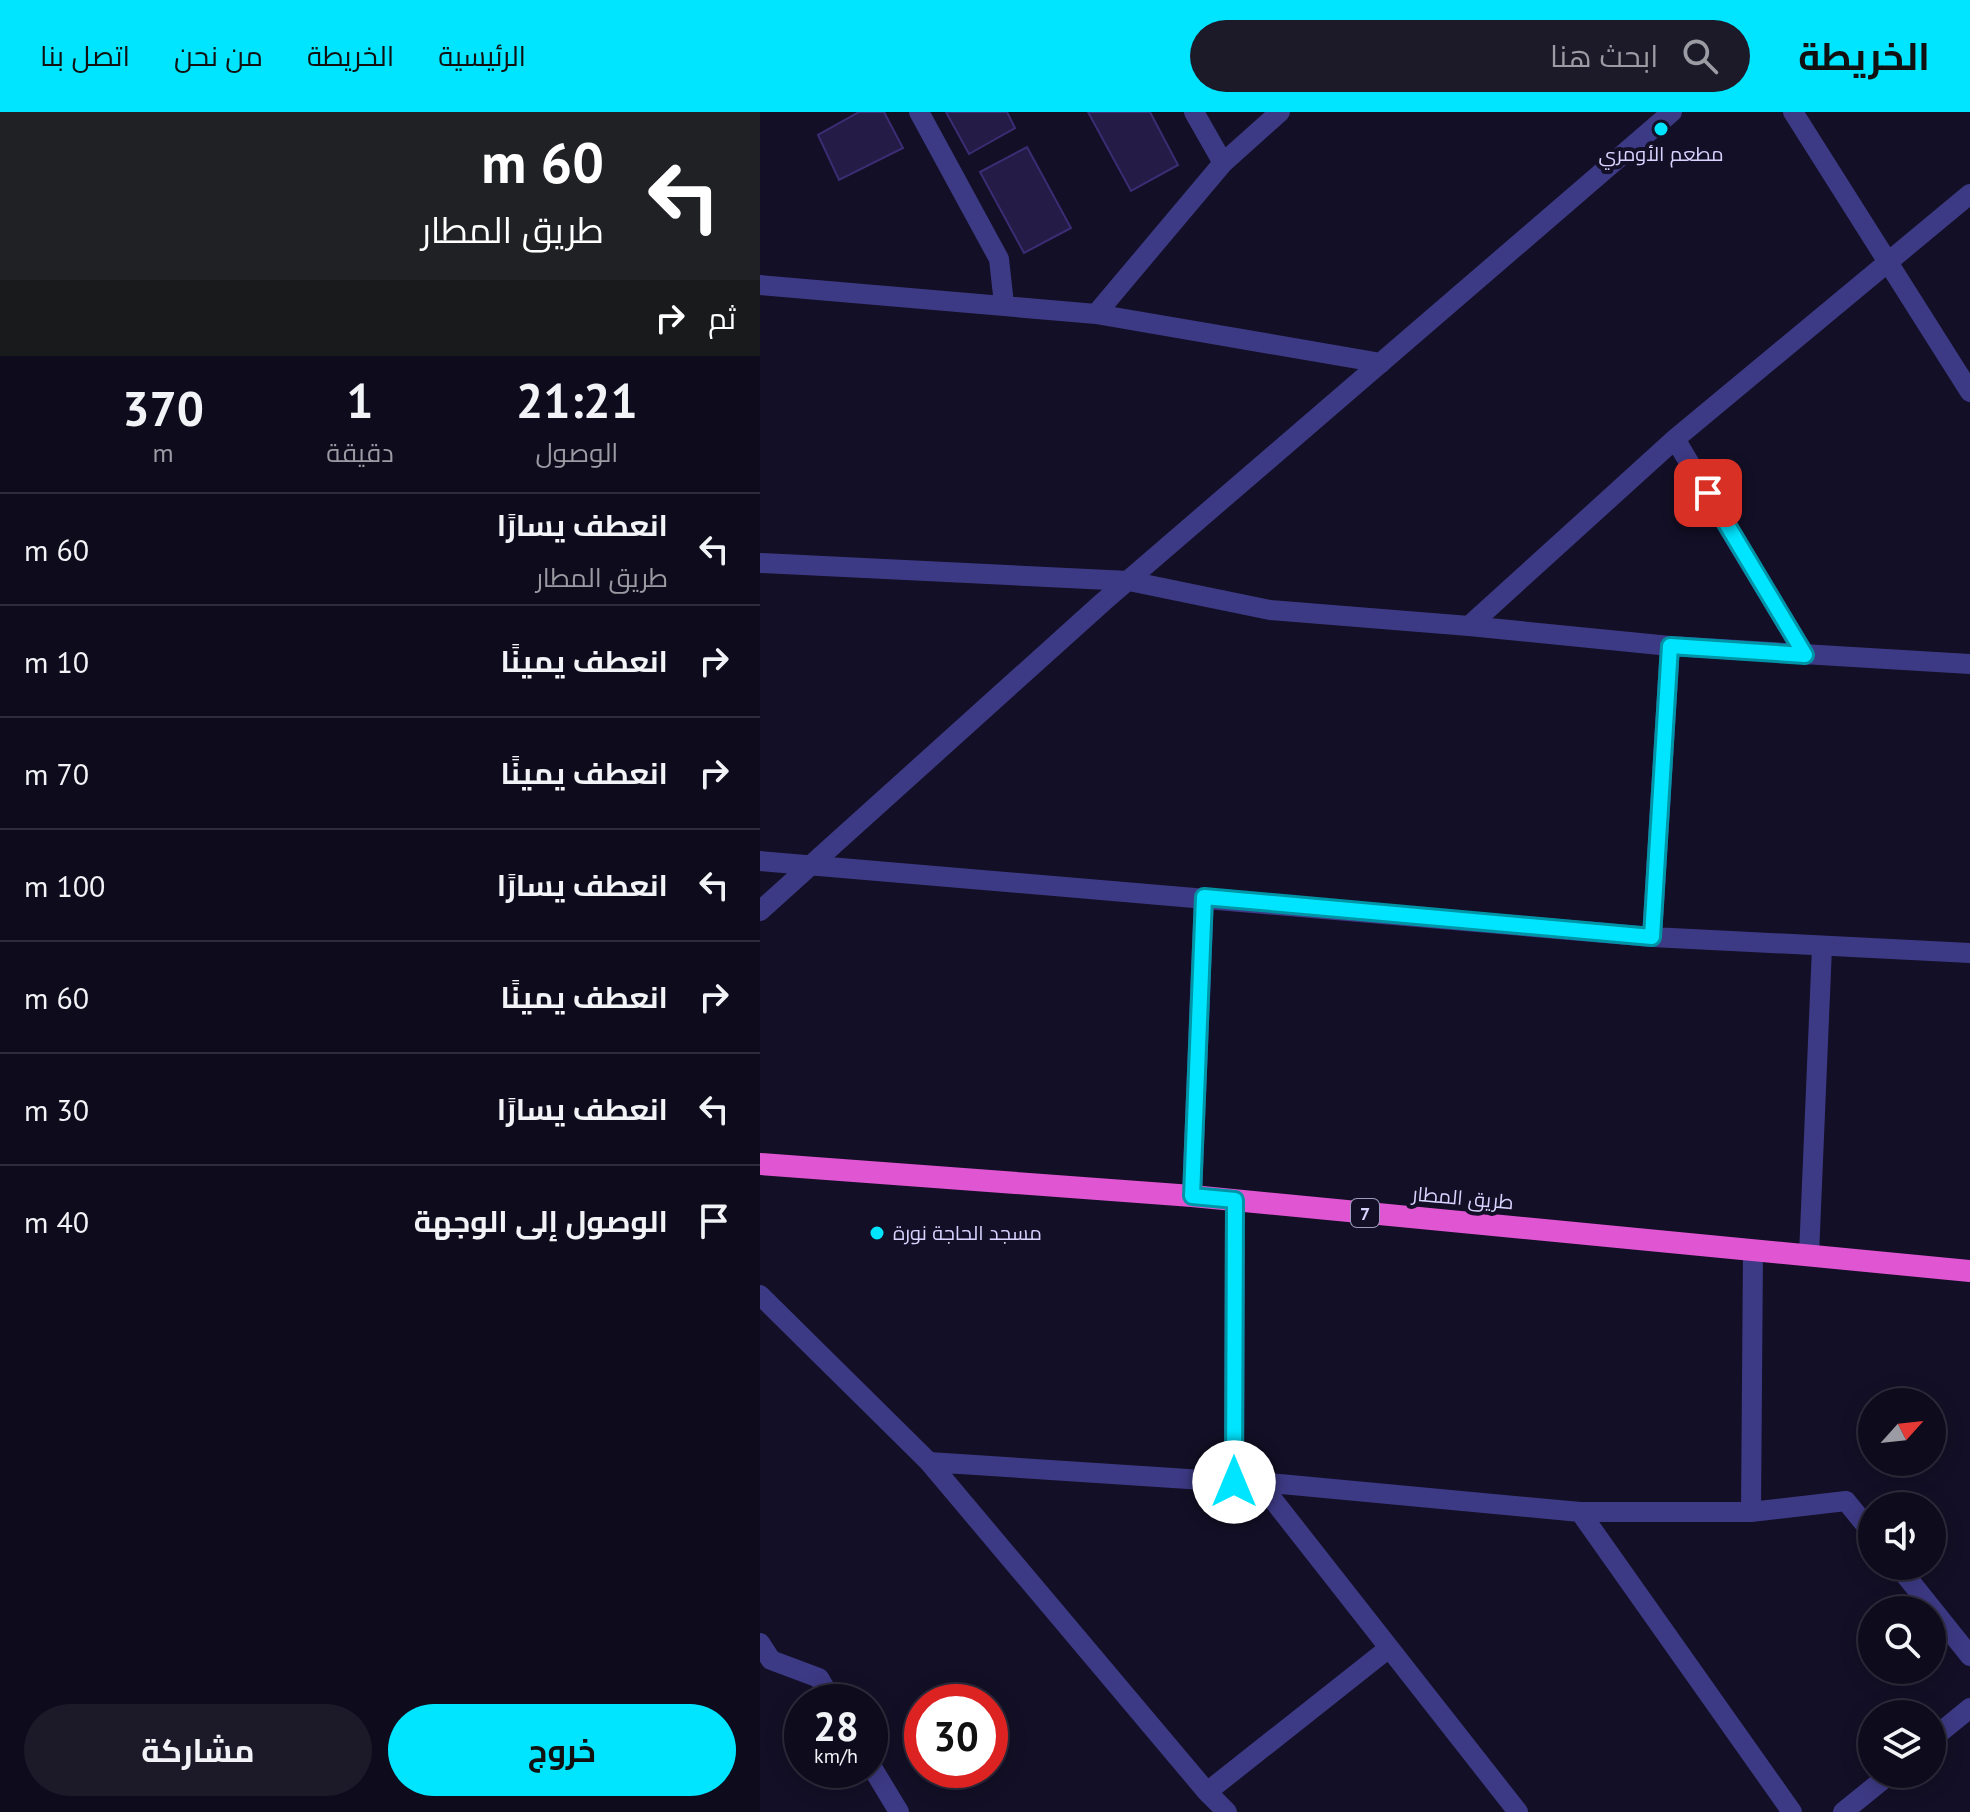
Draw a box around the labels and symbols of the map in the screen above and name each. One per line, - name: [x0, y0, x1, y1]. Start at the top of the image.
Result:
- marker: مطعم الأومري: [1652, 120, 1670, 138]
- place label: مطعم الأومري: [1599, 141, 1723, 170]
- pin: [1674, 459, 1742, 527]
- street label: طريق المطار: [1410, 1181, 1515, 1215]
- road number: 7: [1351, 1199, 1379, 1227]
- place label: مسجد الحاجة نورة: [893, 1220, 1042, 1246]
- marker: مسجد الحاجة نورة: [868, 1224, 886, 1242]
- north arrow: [1858, 1388, 1946, 1476]
- position arrow: [1192, 1440, 1276, 1524]
- speed limit sign: 30: [904, 1684, 1008, 1788]

